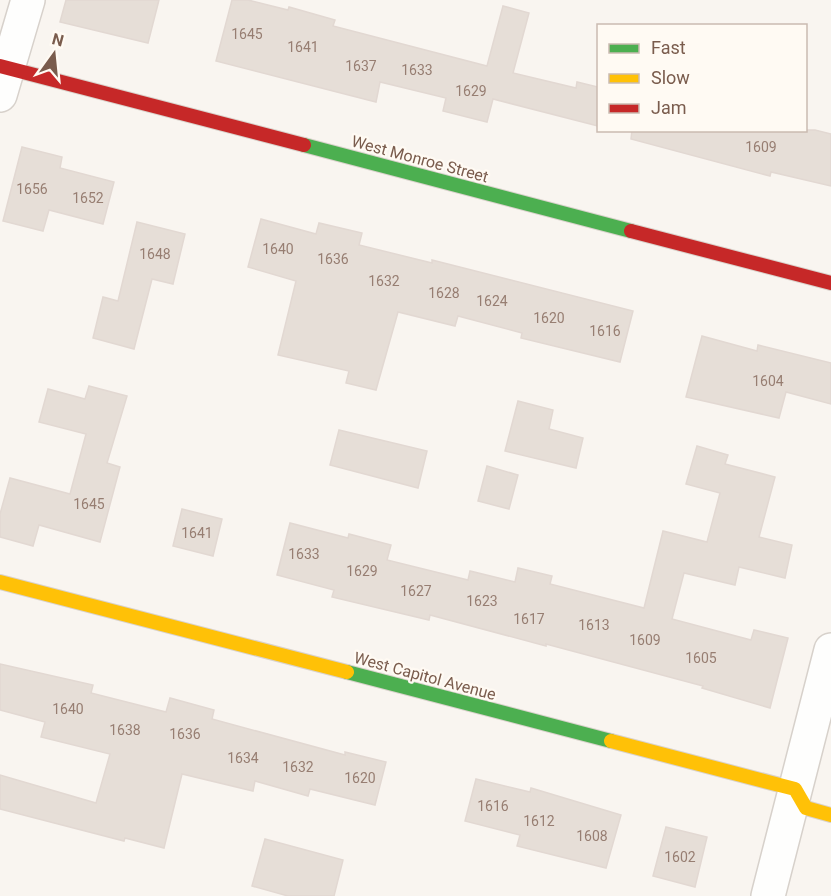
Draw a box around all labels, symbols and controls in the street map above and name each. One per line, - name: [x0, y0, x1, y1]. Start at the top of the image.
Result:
- north arrow: [24, 24, 84, 84]
- legend: [597, 24, 807, 132]
- house number: 1645: [231, 26, 263, 42]
- text: N: [50, 29, 66, 51]
- text: Fast: [651, 37, 686, 58]
- house number: 1641: [287, 39, 319, 55]
- house number: 1637: [345, 58, 377, 74]
- house number: 1633: [401, 62, 433, 78]
- text: Slow: [651, 67, 690, 88]
- house number: 1629: [455, 83, 487, 99]
- text: Jam: [651, 97, 687, 118]
- street label: West Monroe Street: [349, 132, 491, 186]
- house number: 1609: [745, 139, 777, 155]
- house number: 1656: [16, 181, 48, 197]
- house number: 1652: [72, 190, 104, 206]
- house number: 1640: [262, 241, 294, 257]
- house number: 1648: [139, 246, 171, 262]
- house number: 1636: [317, 251, 349, 267]
- house number: 1632: [368, 273, 400, 289]
- house number: 1628: [428, 285, 460, 301]
- house number: 1624: [476, 293, 508, 309]
- house number: 1620: [533, 310, 565, 326]
- house number: 1616: [589, 323, 621, 339]
- house number: 1604: [752, 373, 784, 389]
- house number: 1645: [73, 496, 105, 512]
- house number: 1641: [181, 525, 213, 541]
- house number: 1633: [288, 546, 320, 562]
- house number: 1629: [346, 563, 378, 579]
- house number: 1627: [400, 583, 432, 599]
- house number: 1623: [466, 593, 498, 609]
- house number: 1617: [513, 611, 545, 627]
- house number: 1613: [578, 617, 610, 633]
- house number: 1609: [629, 632, 661, 648]
- street label: West Capitol Avenue: [352, 648, 498, 704]
- house number: 1605: [685, 650, 717, 666]
- house number: 1640: [52, 701, 84, 717]
- house number: 1638: [109, 722, 141, 738]
- house number: 1636: [169, 726, 201, 742]
- house number: 1634: [227, 750, 259, 766]
- house number: 1632: [282, 759, 314, 775]
- house number: 1620: [344, 770, 376, 786]
- house number: 1616: [477, 798, 509, 814]
- house number: 1612: [523, 813, 555, 829]
- house number: 1608: [576, 828, 608, 844]
- house number: 1602: [664, 849, 696, 865]

